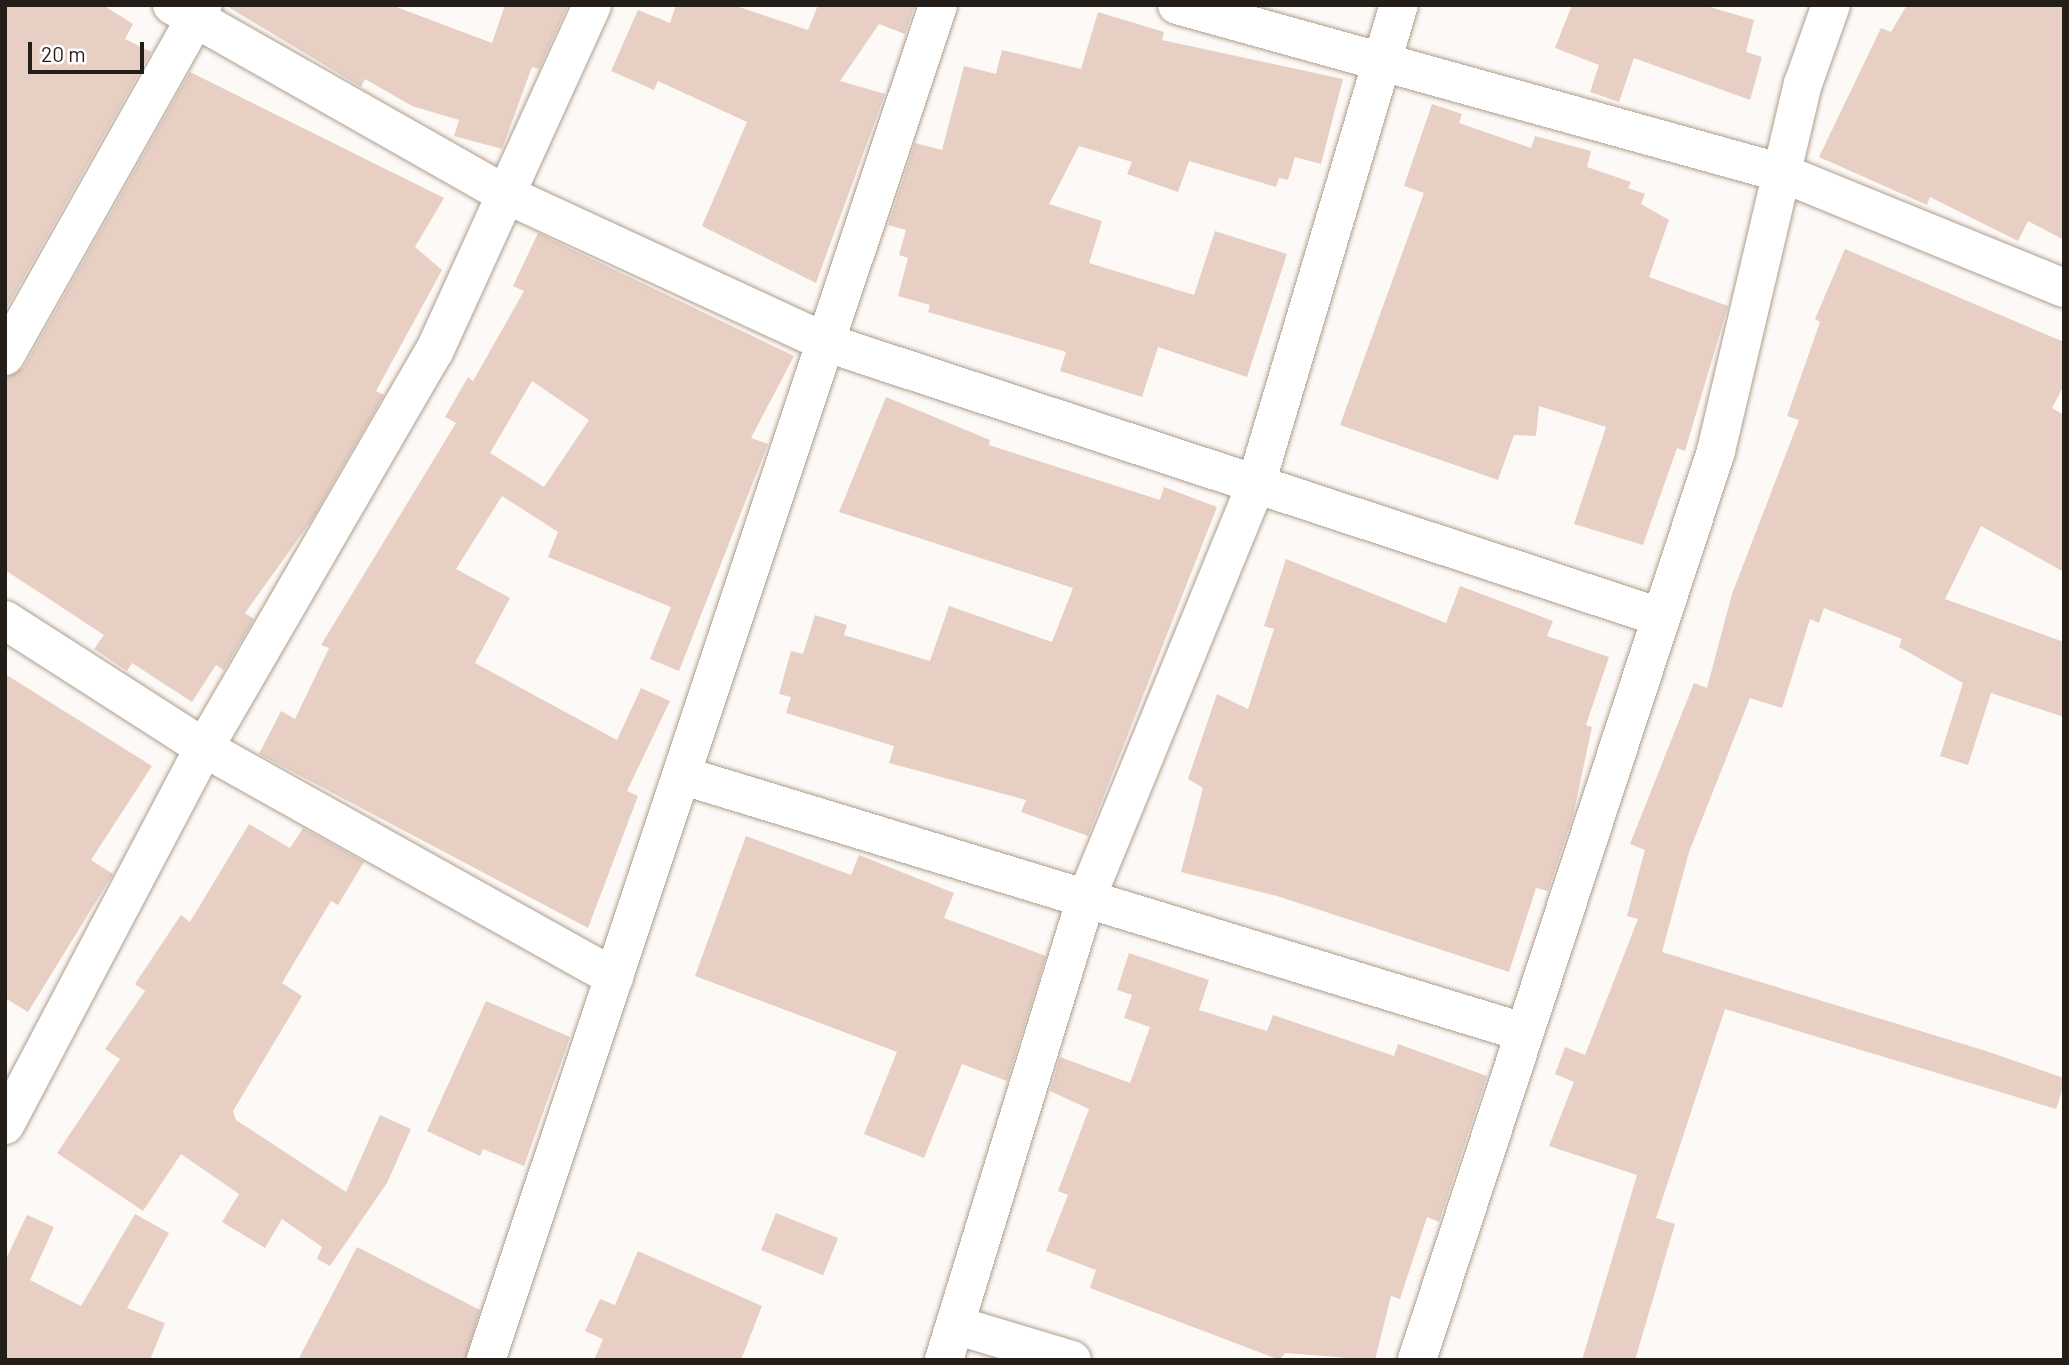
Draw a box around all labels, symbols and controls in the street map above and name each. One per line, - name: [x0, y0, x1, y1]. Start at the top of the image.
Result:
- scale bar: [32, 28, 147, 72]
- text: 20 m: [41, 41, 86, 66]

